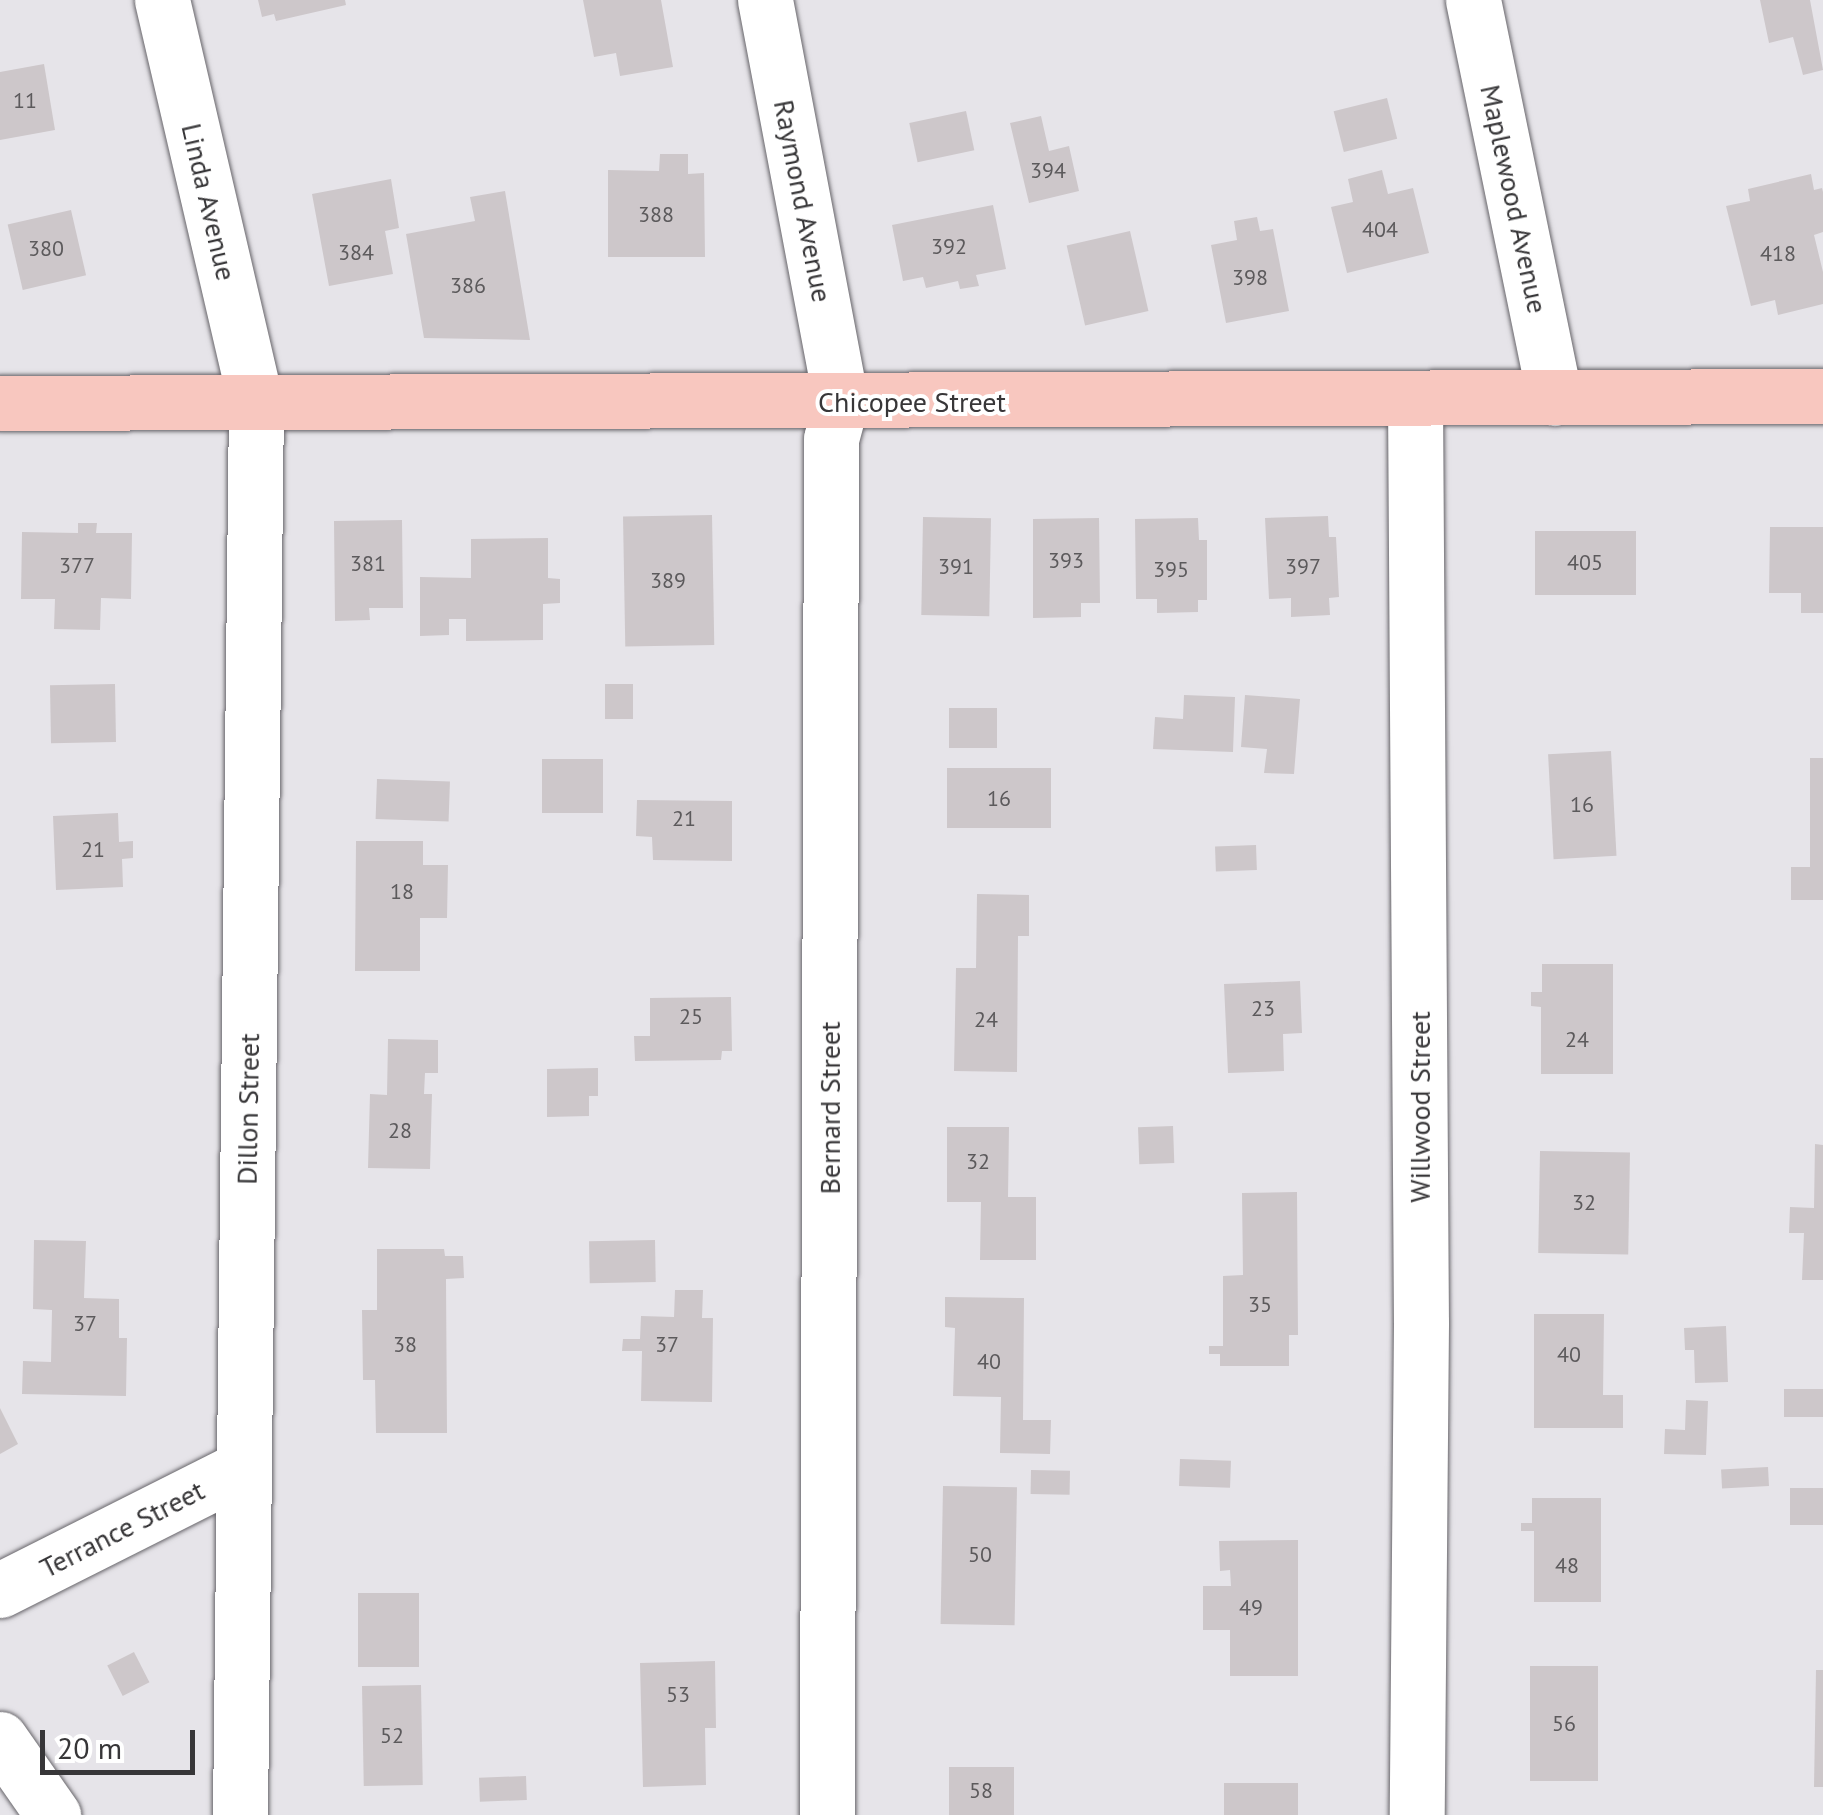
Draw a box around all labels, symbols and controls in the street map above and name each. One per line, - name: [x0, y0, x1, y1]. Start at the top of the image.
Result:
- street label: Maplewood Avenue: [1473, 81, 1555, 317]
- house number: 11: [13, 88, 37, 114]
- street label: Raymond Avenue: [767, 97, 839, 305]
- street label: Linda Avenue: [175, 120, 243, 284]
- house number: 394: [1030, 158, 1066, 184]
- house number: 388: [638, 202, 674, 228]
- house number: 404: [1362, 217, 1398, 243]
- house number: 392: [931, 234, 967, 260]
- house number: 380: [28, 236, 64, 262]
- house number: 384: [338, 240, 374, 266]
- house number: 418: [1760, 241, 1796, 267]
- house number: 398: [1232, 265, 1268, 291]
- house number: 386: [450, 273, 486, 299]
- street label: Chicopee Street: [818, 385, 1006, 419]
- house number: 393: [1048, 548, 1084, 574]
- house number: 405: [1567, 550, 1603, 576]
- house number: 381: [350, 551, 386, 577]
- house number: 377: [59, 553, 95, 579]
- house number: 391: [938, 554, 974, 580]
- house number: 397: [1285, 554, 1321, 580]
- house number: 395: [1153, 557, 1189, 583]
- house number: 389: [650, 568, 686, 594]
- house number: 16: [987, 786, 1011, 812]
- house number: 16: [1570, 792, 1594, 818]
- house number: 21: [672, 806, 696, 832]
- house number: 21: [81, 837, 105, 863]
- house number: 18: [390, 879, 414, 905]
- house number: 23: [1251, 996, 1275, 1022]
- house number: 25: [679, 1004, 703, 1030]
- house number: 24: [974, 1007, 998, 1033]
- street label: Willwood Street: [1403, 1011, 1437, 1203]
- street label: Bernard Street: [813, 1022, 847, 1194]
- house number: 24: [1565, 1027, 1589, 1053]
- street label: Dillon Street: [230, 1033, 266, 1185]
- house number: 28: [388, 1118, 412, 1144]
- house number: 32: [966, 1149, 990, 1175]
- house number: 32: [1572, 1190, 1596, 1216]
- house number: 35: [1248, 1292, 1272, 1318]
- house number: 37: [73, 1311, 97, 1337]
- house number: 38: [393, 1332, 417, 1358]
- house number: 37: [655, 1332, 679, 1358]
- house number: 40: [1557, 1342, 1581, 1368]
- house number: 40: [977, 1349, 1001, 1375]
- street label: Terrance Street: [34, 1473, 210, 1585]
- house number: 50: [968, 1542, 992, 1568]
- house number: 48: [1555, 1553, 1579, 1579]
- house number: 49: [1239, 1595, 1263, 1621]
- house number: 53: [666, 1682, 690, 1708]
- scale bar: [45, 1710, 200, 1772]
- house number: 56: [1552, 1711, 1576, 1737]
- house number: 52: [380, 1723, 404, 1749]
- text: 20 m: [57, 1728, 122, 1767]
- house number: 58: [969, 1778, 993, 1804]

